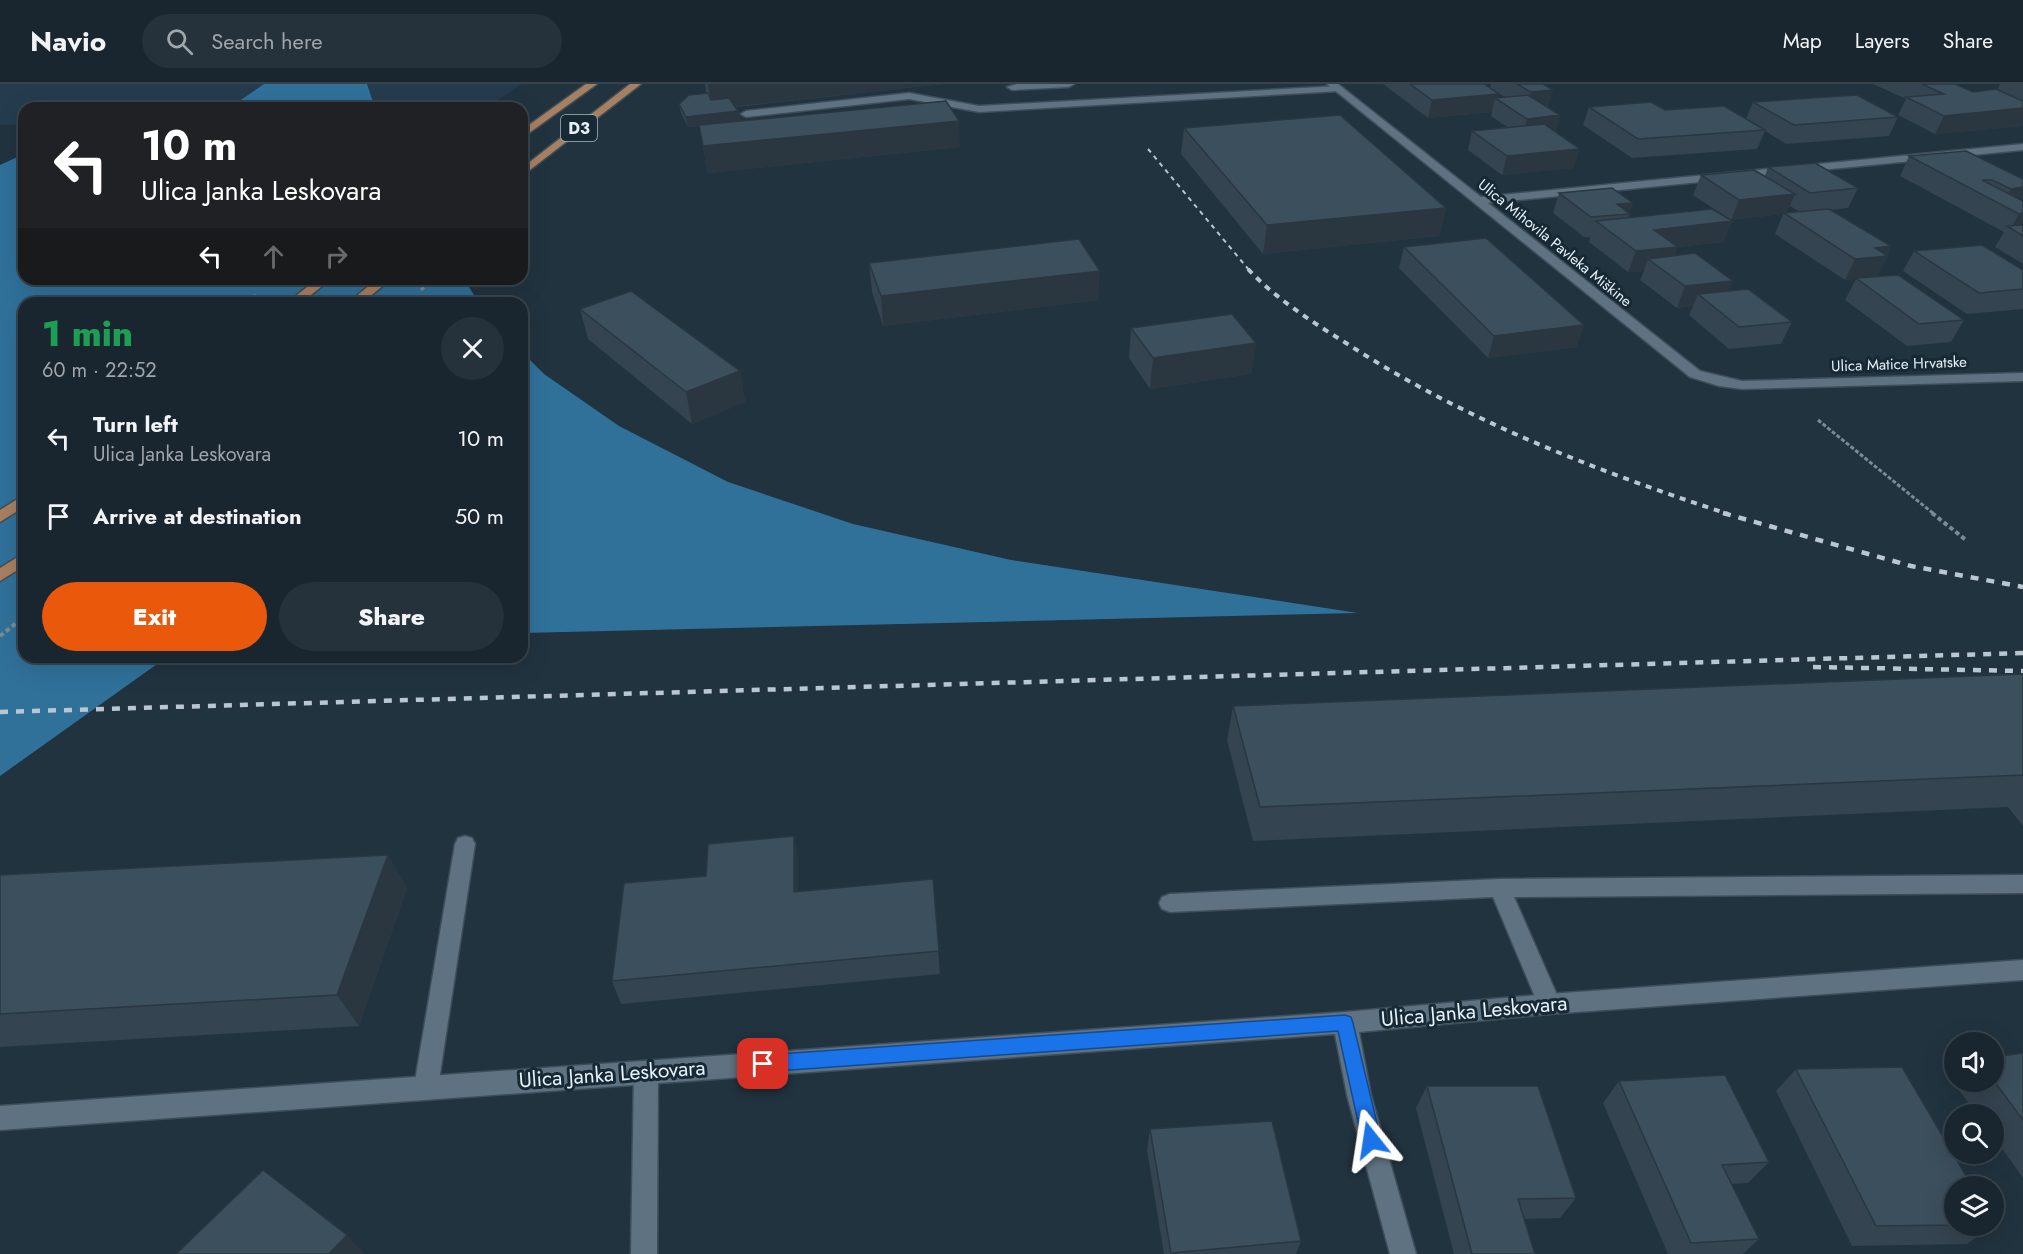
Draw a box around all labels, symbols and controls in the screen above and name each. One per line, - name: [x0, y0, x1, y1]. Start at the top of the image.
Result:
- search box: [142, 14, 562, 68]
- text: Navio: [30, 21, 106, 62]
- icon: search: [163, 25, 196, 58]
- text: Search here: [211, 25, 322, 57]
- text: Map: [1783, 26, 1822, 56]
- text: Layers: [1855, 26, 1910, 56]
- text: Share: [1943, 26, 1993, 56]
- text: 10 m: [141, 115, 237, 176]
- road number: D3: [561, 115, 597, 141]
- icon: left: [42, 126, 120, 204]
- text: Ulica Janka Leskovara: [141, 171, 382, 210]
- street label: Ulica Mihovila Pavleka Miškine: [1473, 174, 1637, 312]
- icon: left: [194, 240, 227, 273]
- icon: ahead: [257, 240, 290, 273]
- icon: right: [320, 240, 353, 273]
- text: 1 min: [42, 307, 133, 359]
- button: close: [441, 317, 504, 380]
- street label: Ulica Matice Hrvatske: [1831, 351, 1967, 377]
- text: 60 m · 22:52: [42, 356, 157, 385]
- text: Turn left: [93, 408, 178, 440]
- icon: left: [42, 422, 75, 455]
- text: 10 m: [457, 422, 504, 454]
- text: Ulica Janka Leskovara: [93, 440, 271, 469]
- icon: arrive: [42, 500, 75, 533]
- text: Arrive at destination: [93, 500, 302, 532]
- text: 50 m: [455, 500, 504, 532]
- button: Exit: [42, 582, 267, 651]
- button: Share: [279, 582, 504, 651]
- street label: Ulica Janka Leskovara: [1379, 988, 1569, 1034]
- map controls: [1944, 1032, 2004, 1236]
- button: sound: [1944, 1032, 2004, 1092]
- pin: [737, 1038, 788, 1089]
- icon: arrive: [746, 1047, 779, 1080]
- street label: Ulica Janka Leskovara: [518, 1053, 706, 1095]
- button: search: [1944, 1104, 2004, 1164]
- position arrow: [1339, 1108, 1403, 1172]
- button: layers: [1944, 1176, 2004, 1236]

